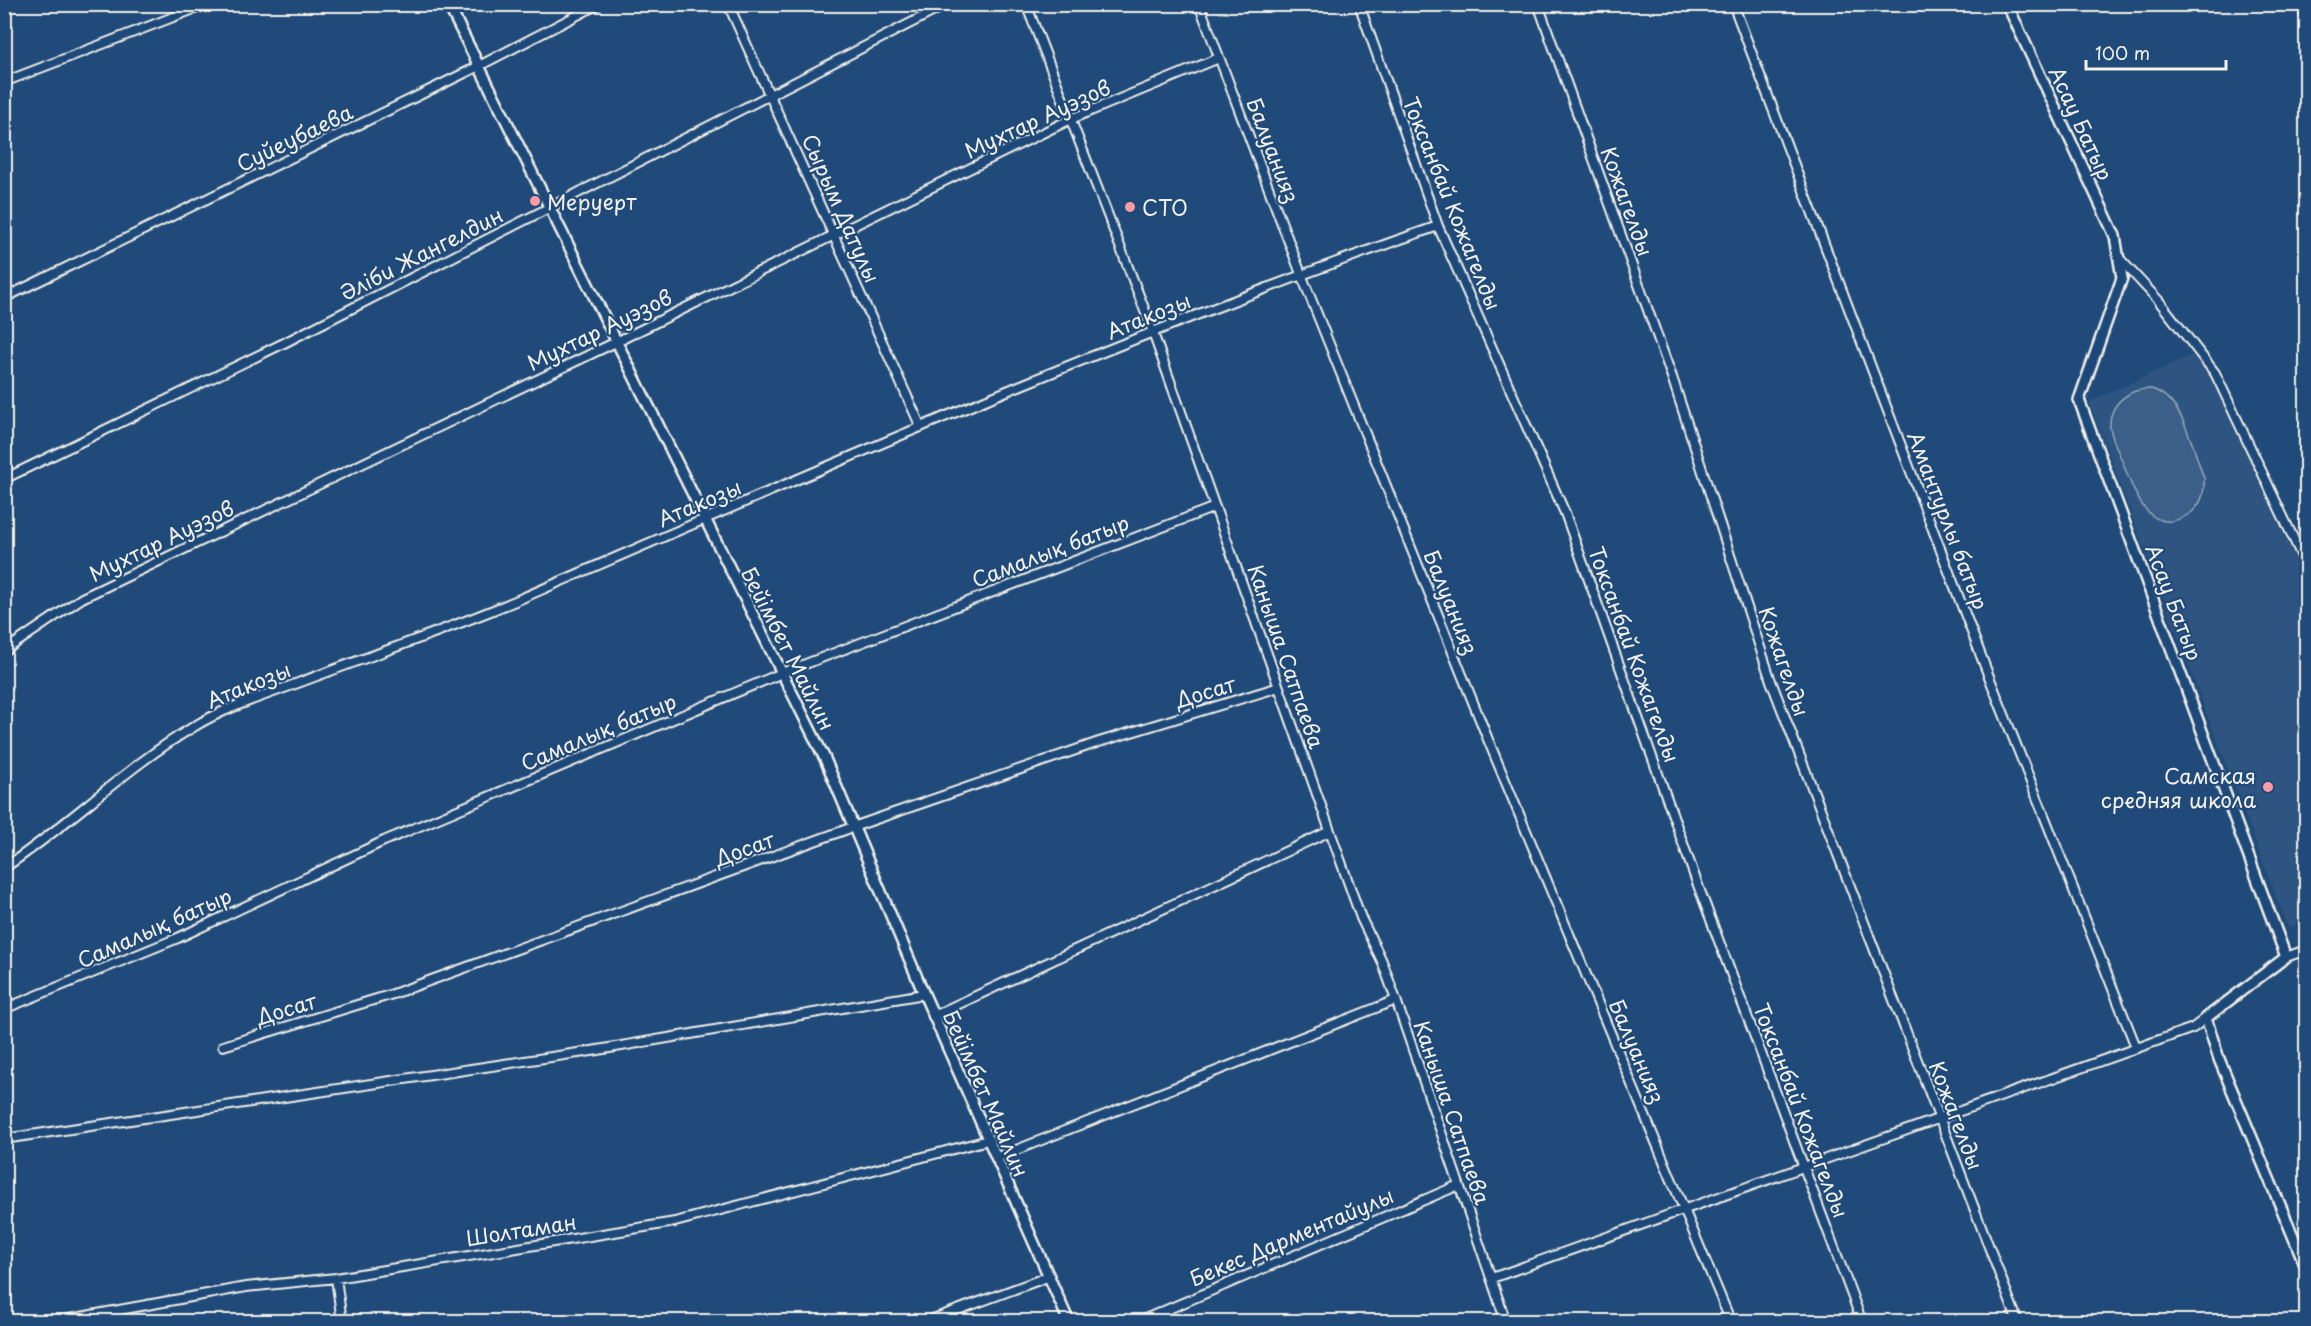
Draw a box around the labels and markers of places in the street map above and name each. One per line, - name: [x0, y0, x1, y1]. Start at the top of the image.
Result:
- place label: Меруерт: [547, 185, 637, 217]
- place label: CTO: [1142, 191, 1188, 223]
- marker: Меруерт: [528, 194, 542, 208]
- marker: CTO: [1123, 200, 1137, 214]
- place label: Самская средняя школа: [2101, 759, 2256, 815]
- marker: Самская средняя школа: [2261, 780, 2275, 794]

